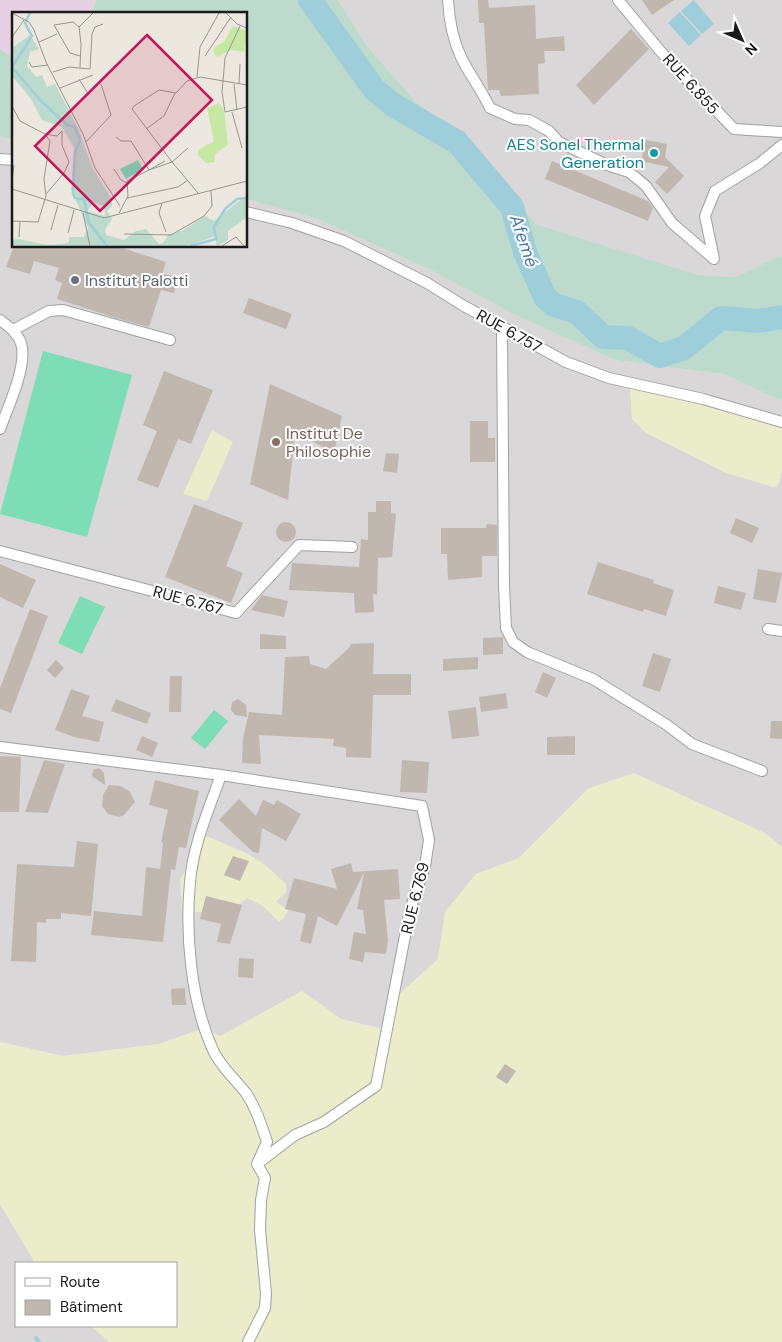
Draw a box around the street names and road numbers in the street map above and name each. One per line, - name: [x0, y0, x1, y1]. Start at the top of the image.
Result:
- street label: RUE 6.855: [658, 49, 724, 119]
- street label: RUE 6.757: [473, 304, 545, 358]
- street label: RUE 6.767: [151, 581, 225, 619]
- street label: RUE 6.769: [396, 860, 434, 936]

